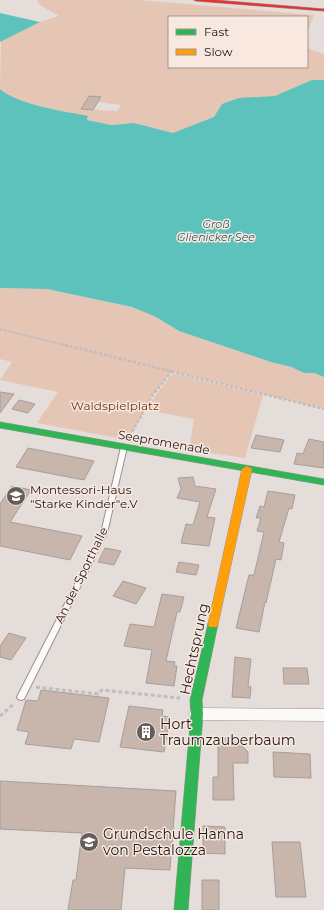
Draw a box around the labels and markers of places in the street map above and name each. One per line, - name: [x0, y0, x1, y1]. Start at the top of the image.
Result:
- place label: Montessori-Haus "Starke Kinder"e.V: [30, 482, 138, 511]
- school or university icon: Montessori-Haus "Starke Kinder"e.V: [5, 485, 27, 507]
- place label: Hort Traumzauberbaum: [160, 715, 296, 749]
- building icon: Hort Traumzauberbaum: [135, 721, 157, 743]
- place label: Grundschule Hanna von Pestalozza: [103, 825, 244, 859]
- school or university icon: Grundschule Hanna von Pestalozza: [78, 831, 100, 853]

